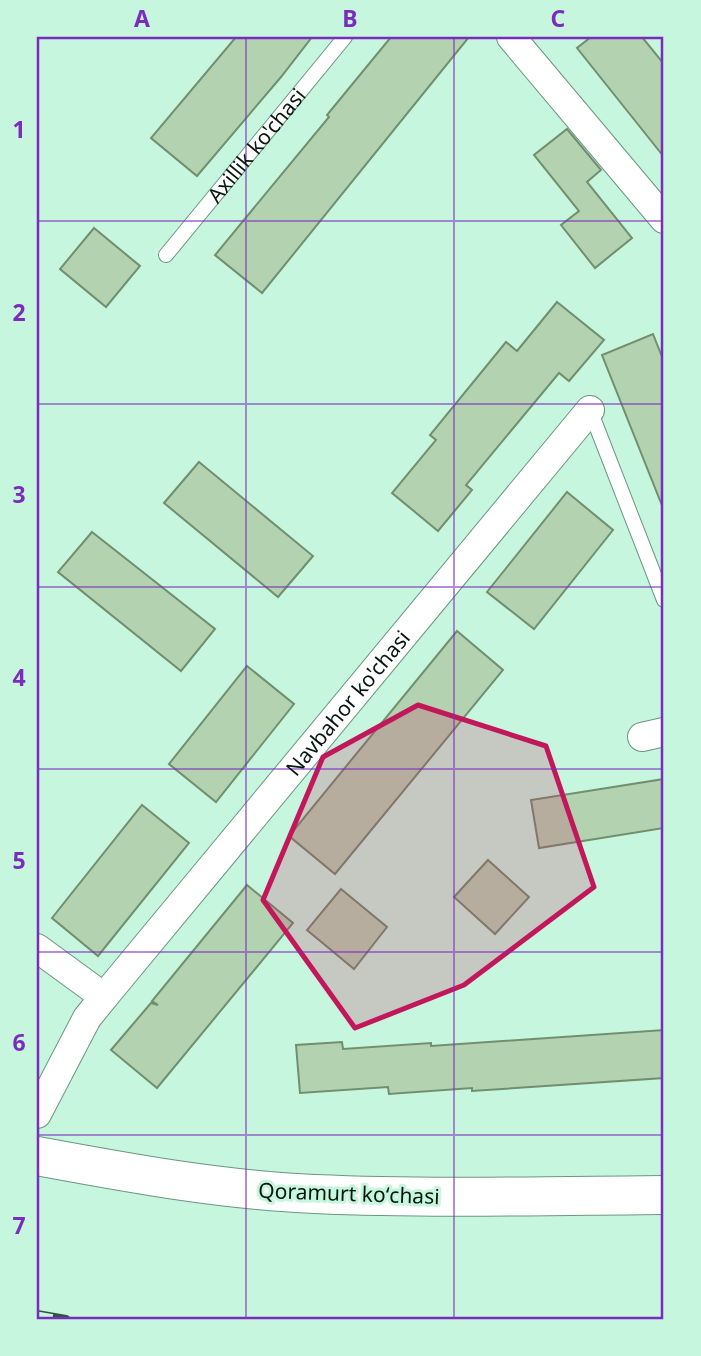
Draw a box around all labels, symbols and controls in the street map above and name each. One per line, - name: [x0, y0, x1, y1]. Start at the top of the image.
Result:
- text: A: [134, 2, 150, 34]
- text: B: [342, 2, 358, 34]
- text: C: [551, 2, 566, 34]
- street label: Axillik ko'chasi: [201, 82, 311, 208]
- text: 1: [12, 113, 26, 145]
- text: 2: [12, 296, 26, 328]
- text: 3: [12, 478, 26, 510]
- street label: Navbahor ko'chasi: [279, 624, 416, 781]
- text: 4: [12, 661, 26, 693]
- text: 5: [12, 844, 26, 876]
- text: 6: [12, 1026, 26, 1058]
- street label: Qoramurt koʻchasi: [258, 1176, 440, 1210]
- text: 7: [12, 1209, 26, 1241]

